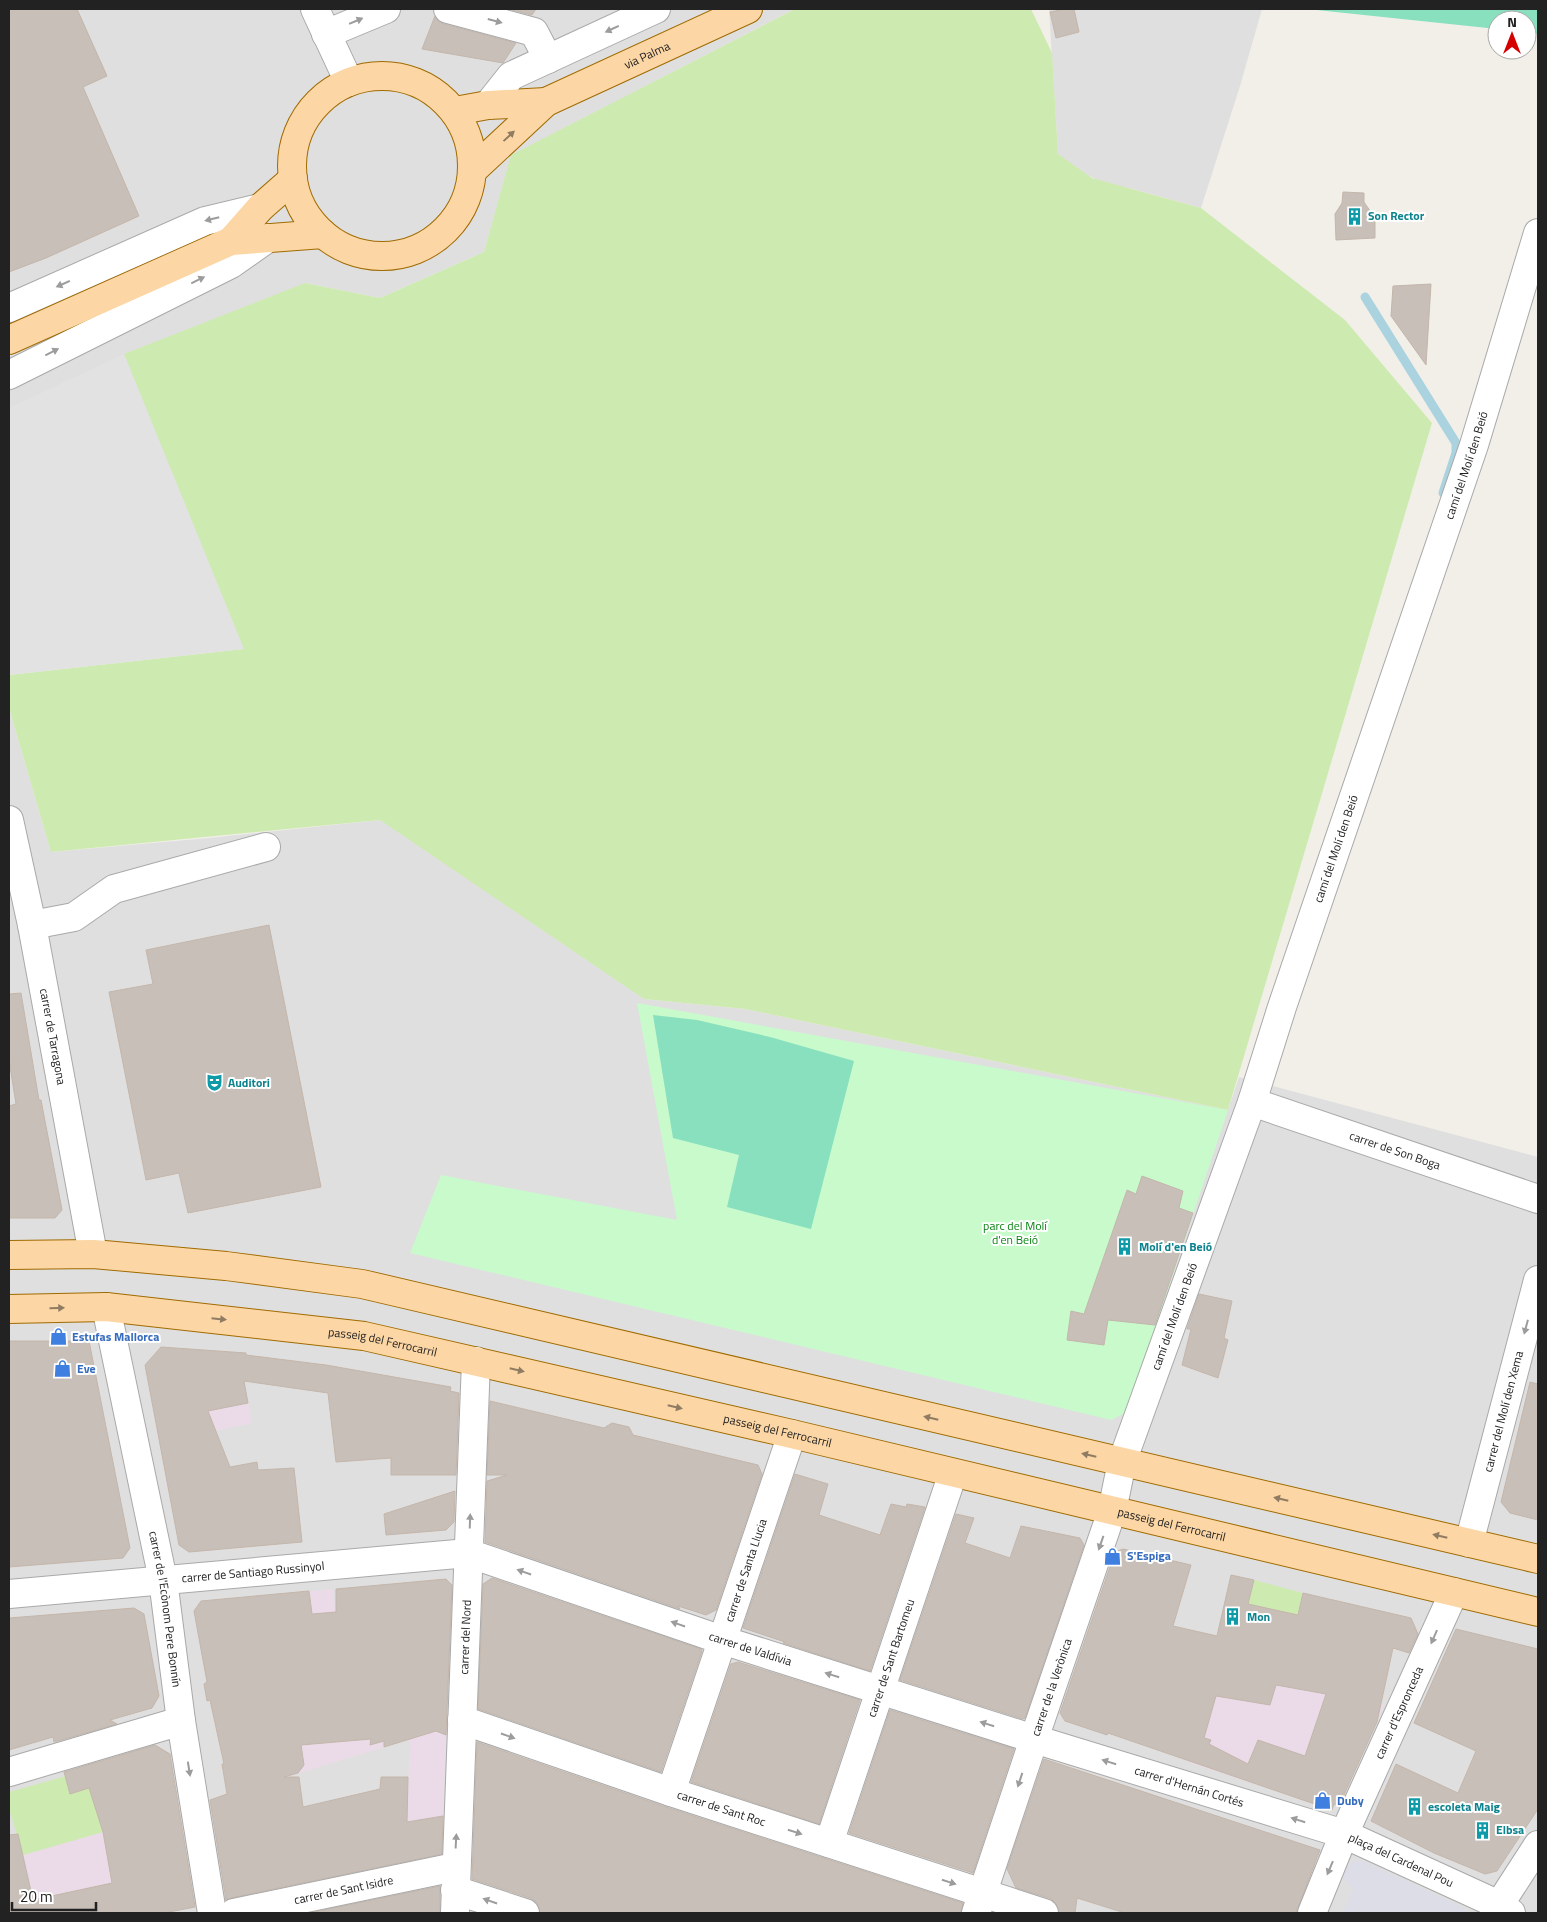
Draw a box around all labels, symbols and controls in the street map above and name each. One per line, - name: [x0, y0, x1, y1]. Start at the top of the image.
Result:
- north arrow: [1487, 10, 1537, 60]
- text: N: [1507, 11, 1517, 32]
- one-way arrow: [349, 17, 363, 25]
- one-way arrow: [488, 18, 503, 26]
- one-way arrow: [605, 26, 619, 34]
- street label: via Palma: [621, 36, 673, 74]
- one-way arrow: [502, 130, 514, 142]
- building icon: Son Rector: [1344, 206, 1364, 226]
- place label: Son Rector: [1368, 206, 1425, 225]
- one-way arrow: [205, 215, 220, 223]
- one-way arrow: [191, 276, 205, 284]
- one-way arrow: [56, 280, 70, 288]
- one-way arrow: [45, 348, 59, 356]
- street label: camí del Molí den Beió: [1439, 409, 1493, 522]
- street label: camí del Molí den Beió: [1308, 792, 1363, 905]
- street label: carrer de Tarragona: [35, 987, 71, 1086]
- theatre icon: Auditori: [204, 1073, 224, 1093]
- place label: Auditori: [228, 1073, 270, 1092]
- street label: carrer de Son Boga: [1347, 1126, 1443, 1174]
- park label: parc del Molí d'en Beió: [983, 1216, 1048, 1249]
- building icon: Molí d'en Beió: [1115, 1237, 1135, 1257]
- place label: Molí d'en Beió: [1139, 1237, 1212, 1256]
- street label: camí del Molí den Beió: [1146, 1260, 1202, 1373]
- one-way arrow: [50, 1303, 66, 1311]
- one-way arrow: [212, 1315, 228, 1323]
- one-way arrow: [1522, 1320, 1530, 1335]
- street label: passeig del Ferrocarril: [327, 1322, 439, 1361]
- shop icon: Estufas Mallorca: [48, 1327, 68, 1347]
- place label: Estufas Mallorca: [72, 1327, 159, 1346]
- street label: carrer del Molí den Xema: [1478, 1349, 1528, 1474]
- shop icon: Eve: [53, 1359, 73, 1379]
- place label: Eve: [77, 1359, 96, 1378]
- one-way arrow: [510, 1366, 525, 1374]
- one-way arrow: [668, 1403, 683, 1411]
- street label: passeig del Ferrocarril: [722, 1409, 834, 1452]
- one-way arrow: [923, 1414, 938, 1422]
- one-way arrow: [1081, 1451, 1097, 1459]
- one-way arrow: [1274, 1495, 1289, 1503]
- street label: passeig del Ferrocarril: [1116, 1502, 1228, 1546]
- one-way arrow: [466, 1513, 474, 1529]
- street label: carrer de Santa Llucia: [719, 1516, 772, 1624]
- street label: carrer de l'Ecònom Pere Bonnín: [144, 1529, 187, 1688]
- one-way arrow: [1432, 1532, 1447, 1540]
- one-way arrow: [1097, 1536, 1104, 1551]
- shop icon: S'Espiga: [1103, 1546, 1123, 1566]
- place label: S'Espiga: [1127, 1546, 1171, 1565]
- street label: carrer de Santiago Russinyol: [181, 1556, 325, 1588]
- one-way arrow: [516, 1568, 531, 1576]
- street label: carrer de Sant Bartomeu: [862, 1596, 919, 1720]
- street label: carrer del Nord: [454, 1599, 476, 1675]
- building icon: Mon: [1223, 1607, 1243, 1627]
- place label: Mon: [1247, 1607, 1270, 1626]
- one-way arrow: [670, 1620, 685, 1628]
- street label: carrer de Valdívia: [706, 1626, 794, 1671]
- one-way arrow: [1429, 1629, 1438, 1644]
- street label: carrer de la Verònica: [1026, 1636, 1077, 1739]
- street label: carrer d'Espronceda: [1369, 1663, 1428, 1762]
- one-way arrow: [824, 1670, 839, 1678]
- one-way arrow: [979, 1719, 994, 1727]
- one-way arrow: [500, 1733, 515, 1740]
- one-way arrow: [1101, 1757, 1116, 1765]
- street label: carrer d'Hernán Cortés: [1132, 1760, 1247, 1812]
- one-way arrow: [186, 1761, 194, 1777]
- one-way arrow: [1016, 1772, 1023, 1787]
- street label: carrer de Sant Roc: [675, 1785, 768, 1831]
- shop icon: Duby: [1313, 1791, 1333, 1811]
- place label: Duby: [1337, 1791, 1364, 1810]
- building icon: escoleta Maig: [1404, 1797, 1424, 1817]
- place label: escoleta Maig: [1428, 1797, 1500, 1816]
- one-way arrow: [1290, 1815, 1305, 1823]
- building icon: Elbsa: [1472, 1820, 1492, 1840]
- place label: Elbsa: [1496, 1820, 1524, 1839]
- street label: plaça del Cardenal Pou: [1346, 1827, 1457, 1892]
- one-way arrow: [787, 1828, 802, 1836]
- one-way arrow: [453, 1833, 461, 1849]
- one-way arrow: [1326, 1861, 1334, 1875]
- street label: carrer de Sant Isidre: [292, 1870, 395, 1909]
- one-way arrow: [942, 1878, 957, 1886]
- scale bar: [12, 1880, 96, 1912]
- text: 20 m: [20, 1885, 53, 1908]
- one-way arrow: [483, 1897, 498, 1905]

